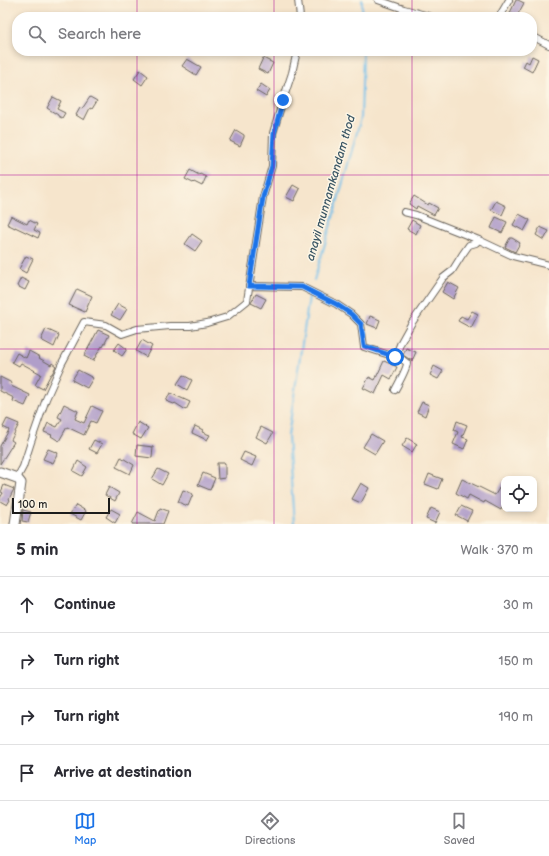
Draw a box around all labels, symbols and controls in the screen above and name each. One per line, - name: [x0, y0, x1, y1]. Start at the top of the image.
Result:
- search box: [12, 12, 537, 56]
- icon: search: [26, 23, 48, 45]
- text: Search here: [58, 25, 141, 44]
- route end: [274, 91, 292, 109]
- water label: anayil munnamkandam thod: [303, 112, 359, 263]
- route start: [386, 348, 404, 366]
- map controls: [501, 476, 537, 512]
- button: locate: [501, 476, 537, 512]
- scale bar: [12, 496, 110, 515]
- text: 100 m: [18, 498, 47, 511]
- text: 5 min: [16, 540, 59, 560]
- text: Walk · 370 m: [460, 542, 533, 558]
- icon: ahead: [16, 594, 38, 616]
- text: Continue: [54, 595, 116, 614]
- text: 30 m: [503, 597, 533, 613]
- icon: right: [16, 650, 38, 672]
- text: Turn right: [54, 651, 119, 670]
- text: 150 m: [499, 653, 533, 669]
- icon: right: [16, 706, 38, 728]
- text: Turn right: [54, 707, 119, 726]
- text: 190 m: [499, 709, 533, 725]
- icon: arrive: [16, 762, 38, 784]
- text: Arrive at destination: [54, 763, 192, 782]
- tab: Map: [74, 810, 96, 847]
- tab: Directions: [245, 810, 295, 847]
- tab: Saved: [444, 810, 475, 847]

